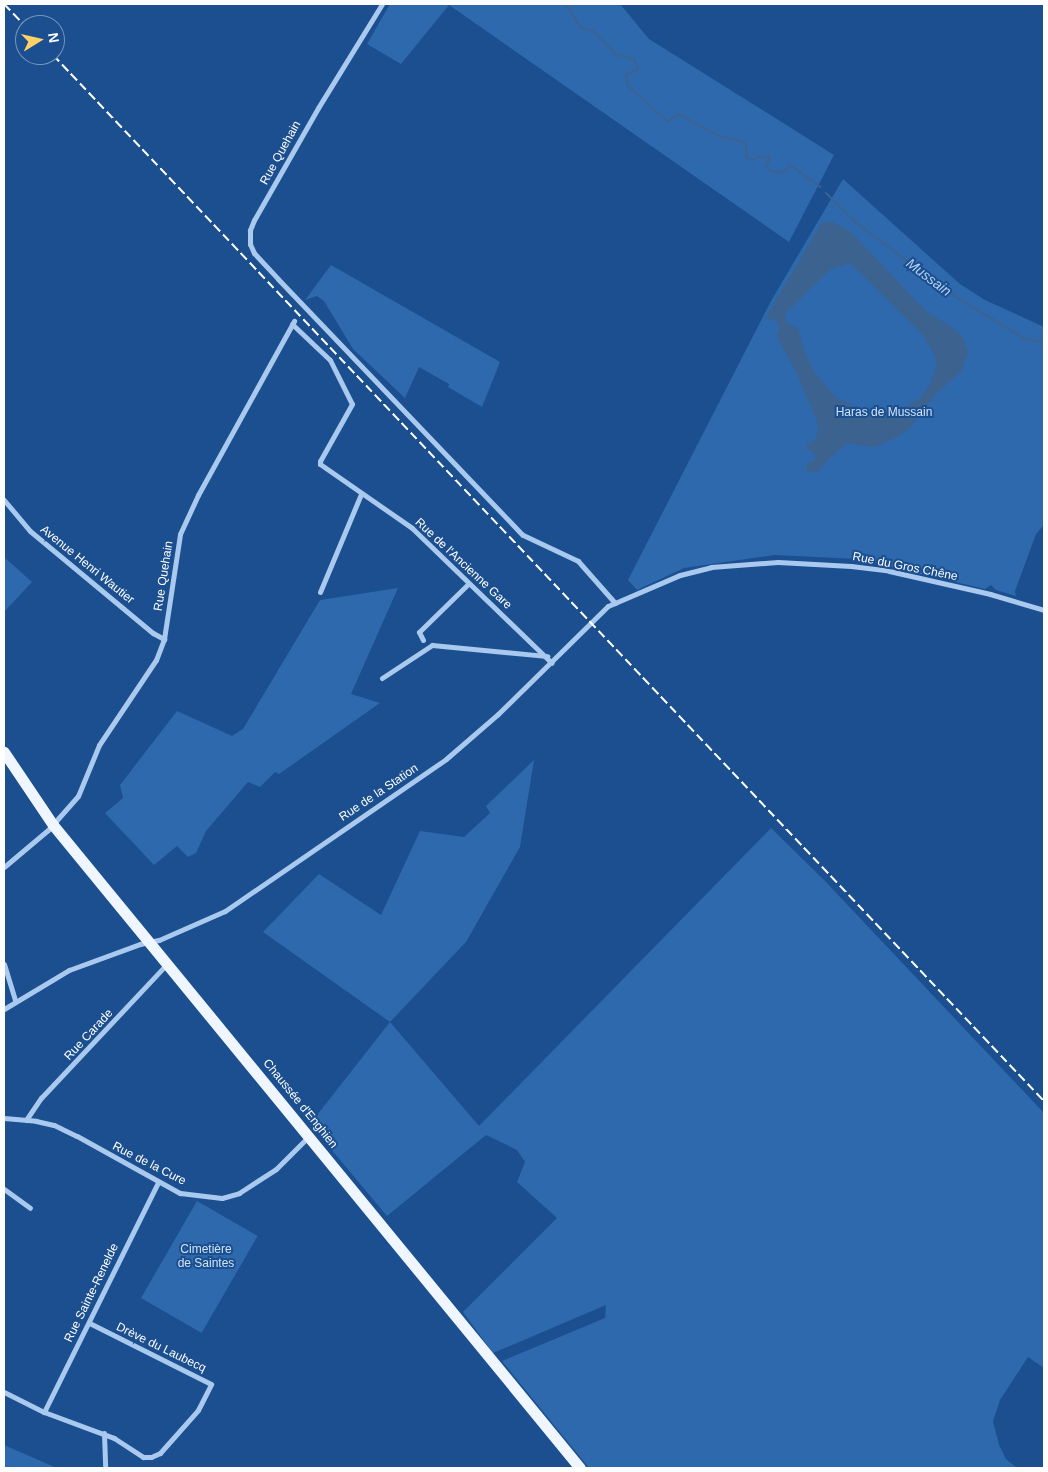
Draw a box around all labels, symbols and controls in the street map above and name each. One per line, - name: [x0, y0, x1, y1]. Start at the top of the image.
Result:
- north arrow: [15, 15, 65, 65]
- text: N: [45, 32, 63, 44]
- street label: Rue Quehain: [258, 119, 304, 187]
- water label: Mussain: [903, 255, 955, 299]
- park label: Haras de Mussain: [836, 406, 932, 420]
- street label: Rue de l'Ancienne Gare: [412, 515, 514, 613]
- street label: Avenue Henri Wautier: [37, 523, 137, 607]
- street label: Rue Quehain: [151, 540, 177, 612]
- street label: Rue du Gros Chêne: [851, 550, 959, 584]
- street label: Rue de la Station: [337, 761, 421, 825]
- street label: Rue Carade: [62, 1006, 116, 1064]
- street label: Chaussée d'Enghien: [260, 1057, 340, 1151]
- street label: Rue de la Cure: [110, 1139, 188, 1189]
- street label: Rue Sainte-Renelde: [62, 1241, 122, 1345]
- park label: Cimetière de Saintes: [178, 1243, 234, 1271]
- street label: Drève du Laubecq: [114, 1320, 208, 1376]

